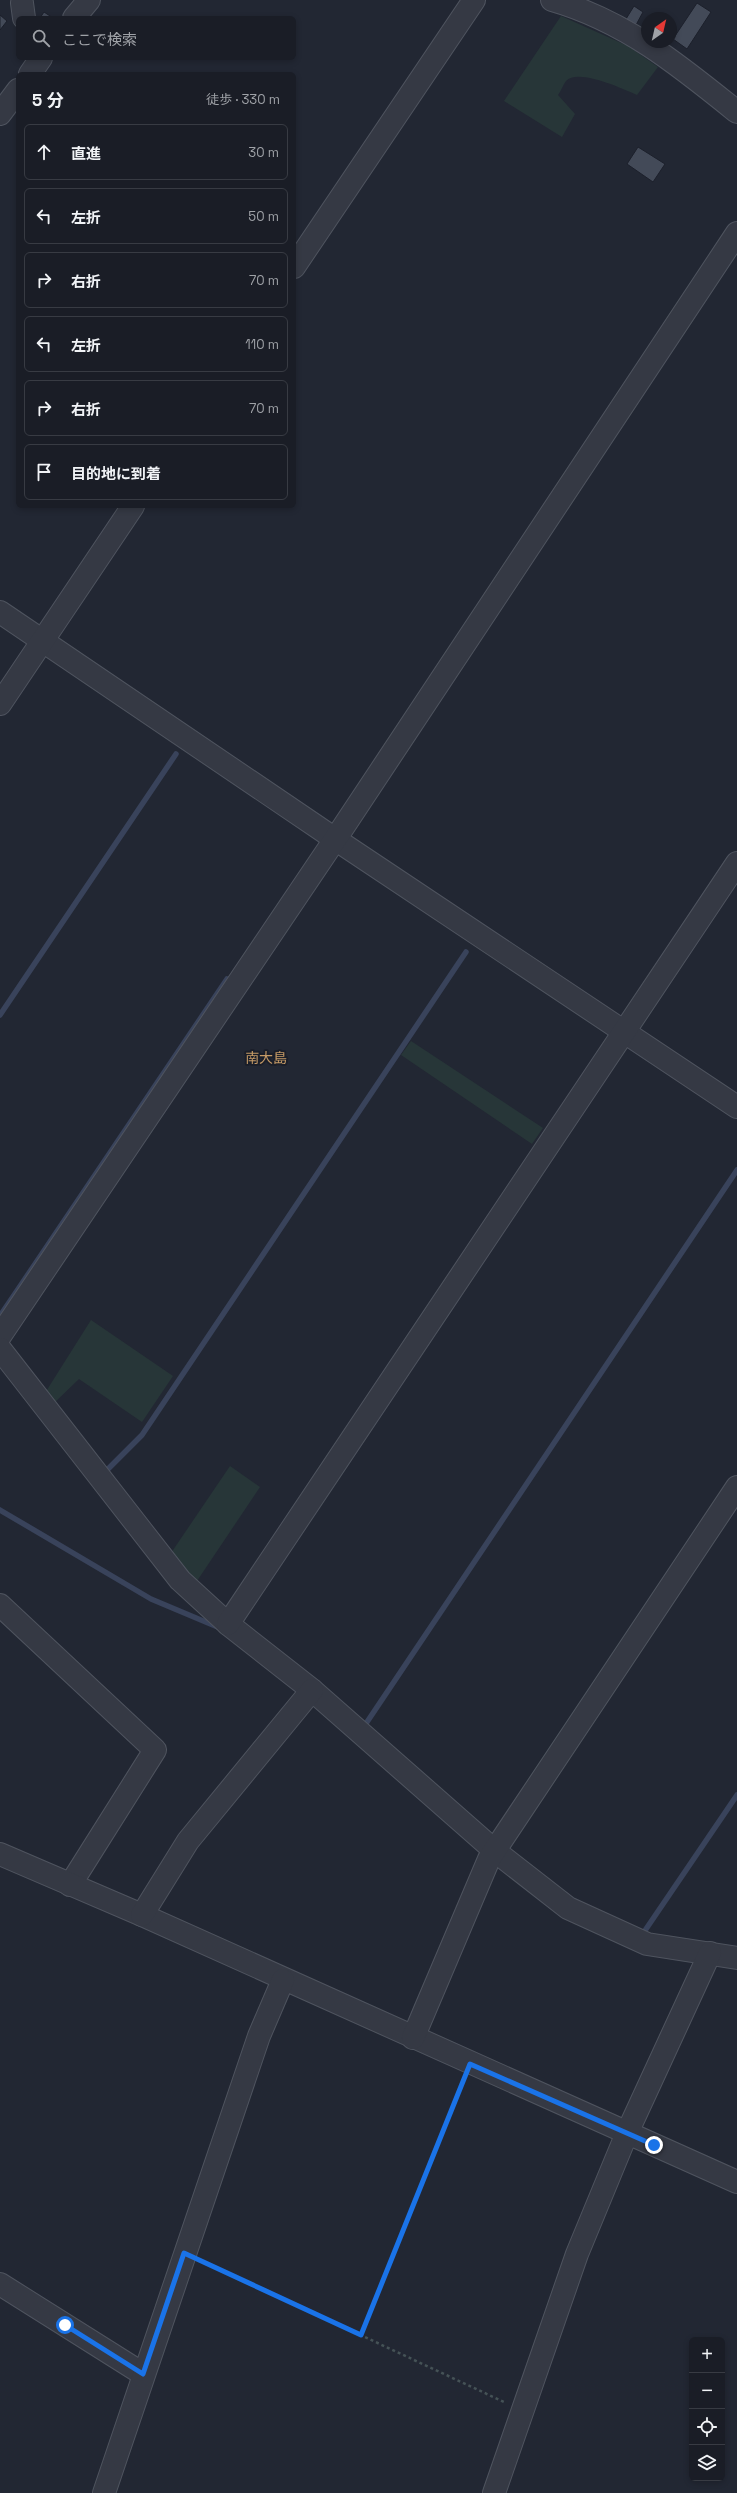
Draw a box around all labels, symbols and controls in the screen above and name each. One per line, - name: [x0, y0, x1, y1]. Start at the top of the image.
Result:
- north arrow: [641, 12, 677, 48]
- search box: [16, 16, 296, 60]
- icon: search: [30, 27, 52, 49]
- text: ここで検索: [62, 30, 137, 49]
- text: 5 分: [32, 89, 64, 111]
- text: 徒歩 · 330 m: [206, 91, 280, 108]
- icon: ahead: [33, 141, 55, 163]
- text: 直進: [71, 144, 101, 163]
- text: 30 m: [248, 144, 279, 161]
- icon: left: [33, 205, 55, 227]
- text: 左折: [71, 208, 101, 227]
- text: 50 m: [248, 208, 279, 225]
- icon: right: [33, 269, 55, 291]
- text: 右折: [71, 272, 101, 291]
- text: 70 m: [249, 272, 279, 289]
- icon: left: [33, 333, 55, 355]
- text: 左折: [71, 336, 101, 355]
- text: 110 m: [245, 336, 279, 353]
- icon: right: [33, 397, 55, 419]
- text: 右折: [71, 400, 101, 419]
- text: 70 m: [249, 400, 279, 417]
- icon: arrive: [33, 461, 55, 483]
- text: 目的地に到着: [71, 464, 161, 483]
- district label: 南大島: [245, 1049, 287, 1067]
- route end: [645, 2136, 663, 2154]
- route start: [56, 2316, 74, 2334]
- map controls: [689, 2337, 725, 2481]
- button: +: [689, 2337, 725, 2373]
- button: −: [689, 2373, 725, 2409]
- button: locate: [689, 2409, 725, 2445]
- button: layers: [689, 2445, 725, 2481]

